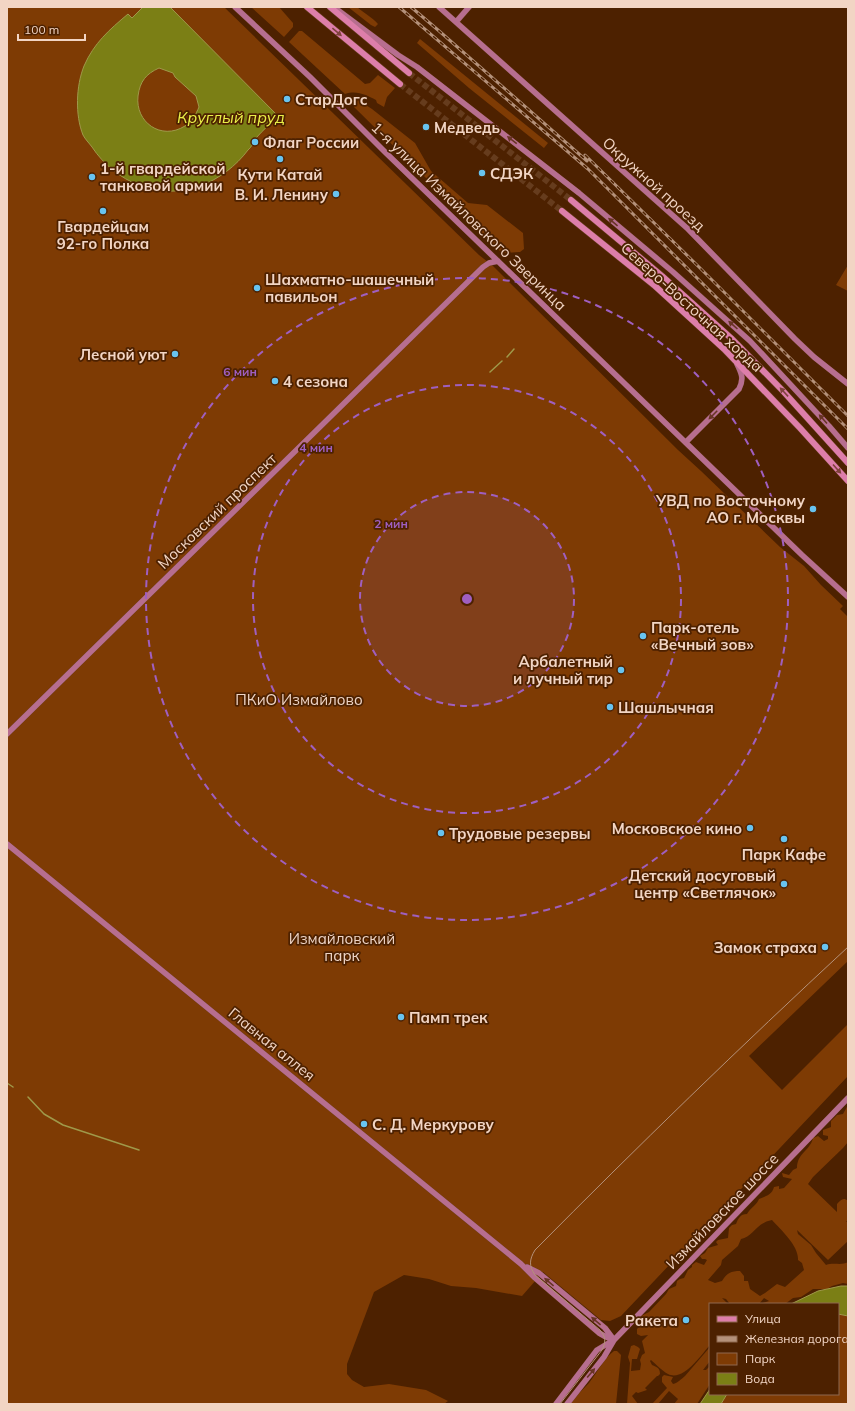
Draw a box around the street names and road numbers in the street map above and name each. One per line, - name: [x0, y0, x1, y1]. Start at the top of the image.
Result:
- street label: 1-я улица Измайловского Зверинца: [368, 118, 570, 314]
- street label: Окружной проезд: [599, 133, 709, 235]
- street label: Северо-Восточная хорда: [617, 238, 767, 376]
- street label: Московский проспект: [153, 449, 281, 573]
- street label: Главная аллея: [225, 1003, 319, 1085]
- street label: Измайловское шоссе: [662, 1149, 782, 1273]

